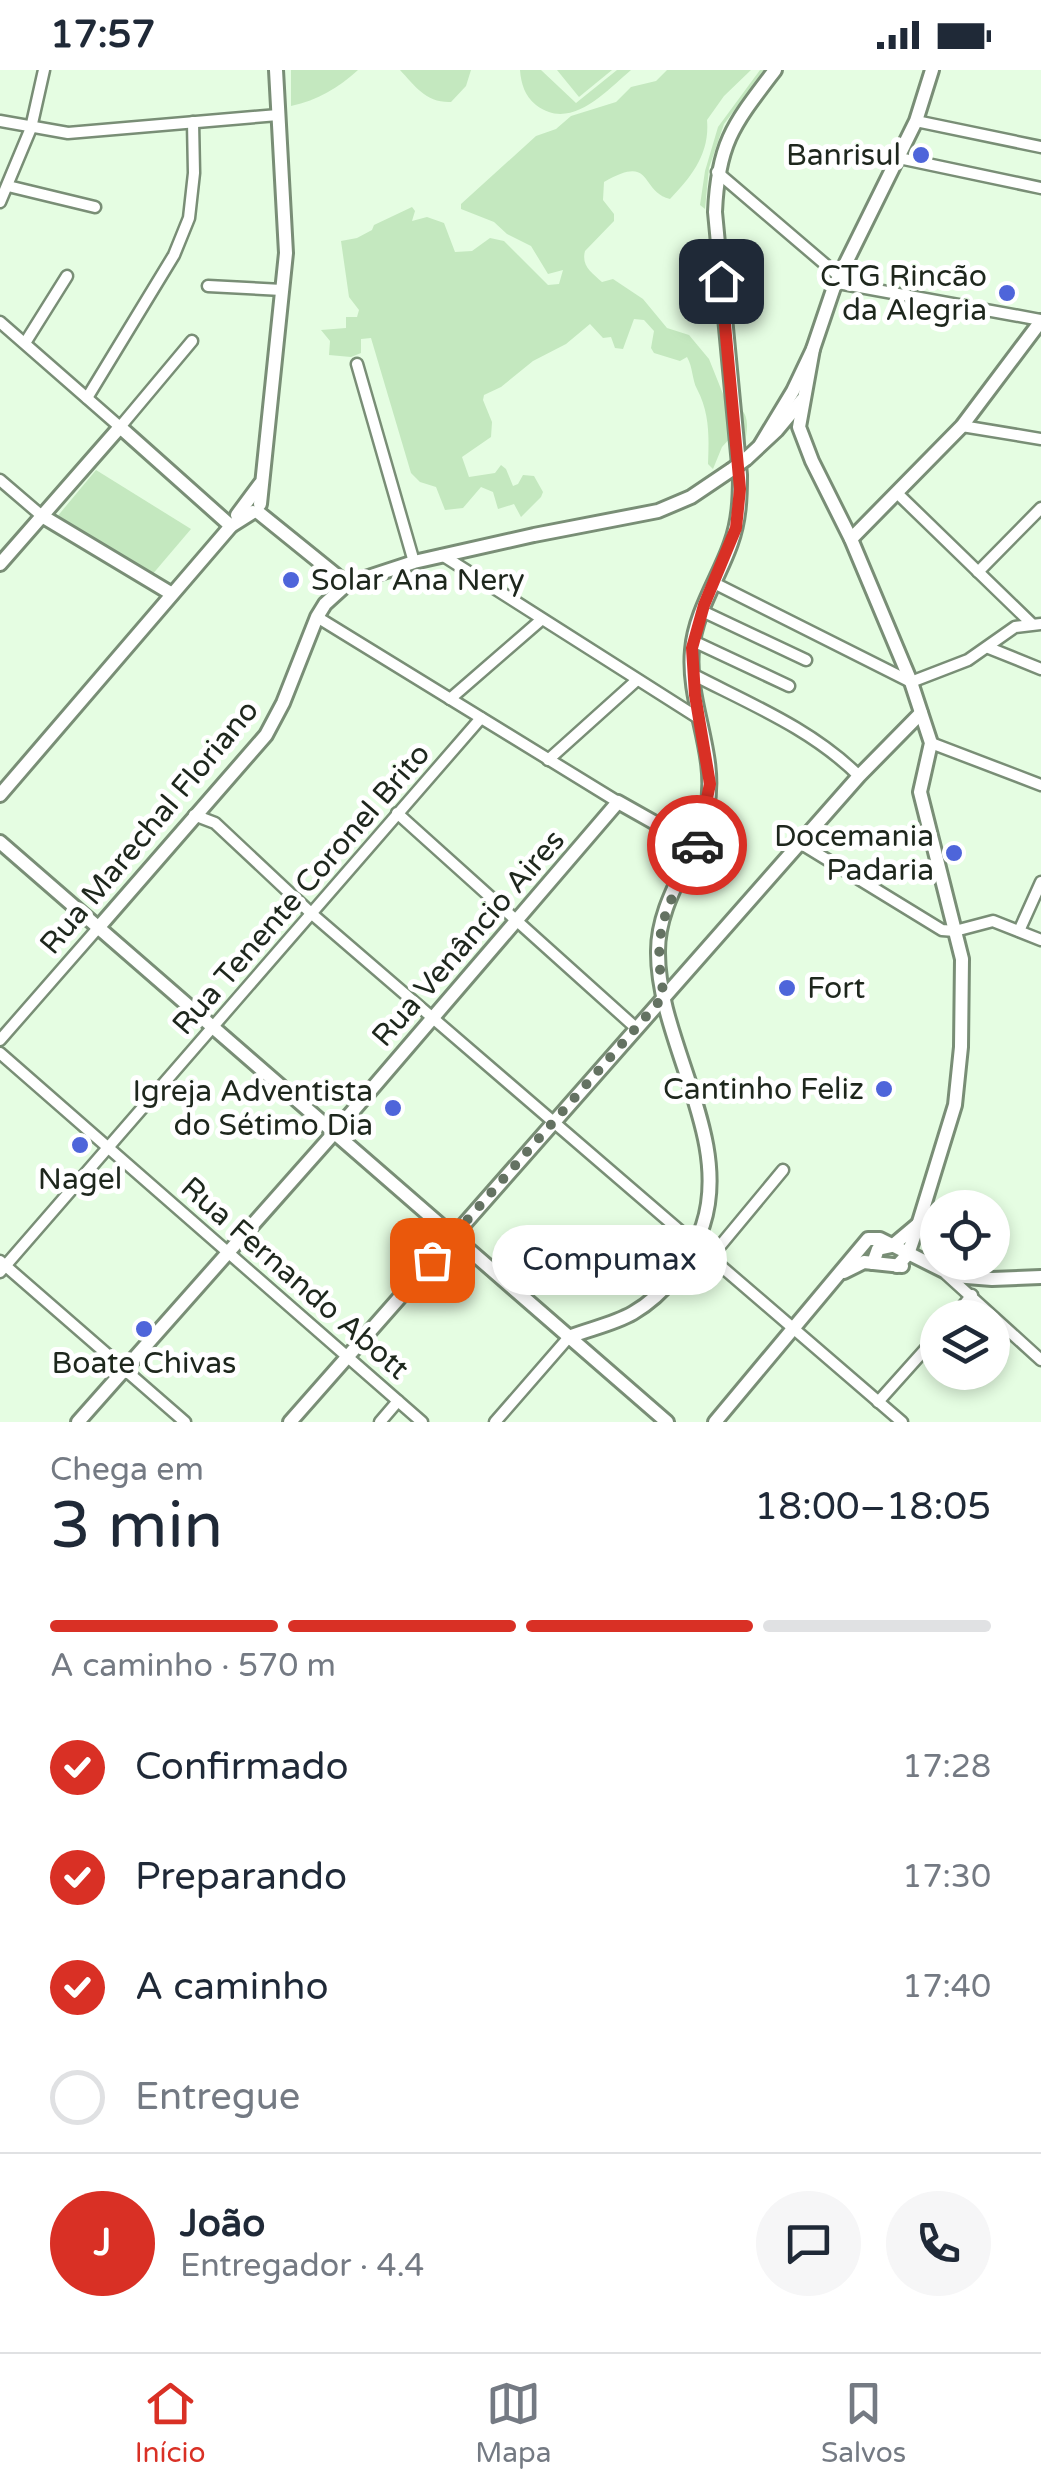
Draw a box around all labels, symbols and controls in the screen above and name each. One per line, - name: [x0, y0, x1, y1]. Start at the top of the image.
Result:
- text: 17:57: [50, 12, 155, 58]
- place label: Banrisul: [786, 137, 901, 174]
- marker: Banrisul: [910, 144, 932, 166]
- pin: [679, 239, 764, 324]
- icon: home: [694, 254, 749, 309]
- place label: CTG Rincão da Alegria: [820, 258, 987, 329]
- marker: CTG Rincão da Alegria: [996, 282, 1018, 304]
- place label: Solar Ana Nery: [311, 562, 525, 599]
- marker: Solar Ana Nery: [280, 569, 302, 591]
- street label: Rua Marechal Floriano: [32, 693, 267, 962]
- street label: Rua Tenente Coronel Brito: [165, 736, 438, 1043]
- courier: [647, 795, 747, 895]
- icon: car: [670, 818, 725, 873]
- place label: Docemania Padaria: [774, 818, 934, 889]
- street label: Rua Venâncio Aires: [364, 822, 573, 1054]
- marker: Docemania Padaria: [943, 842, 965, 864]
- place label: Fort: [807, 970, 865, 1007]
- marker: Fort: [776, 977, 798, 999]
- place label: Cantinho Feliz: [663, 1071, 864, 1108]
- place label: Igreja Adventista do Sétimo Dia: [133, 1073, 373, 1144]
- marker: Cantinho Feliz: [873, 1078, 895, 1100]
- marker: Igreja Adventista do Sétimo Dia: [382, 1097, 404, 1119]
- marker: Nagel: [69, 1134, 91, 1156]
- place label: Nagel: [38, 1161, 122, 1198]
- street label: Rua Fernando Abott: [173, 1169, 416, 1388]
- map controls: [920, 1190, 1010, 1390]
- button: locate: [920, 1190, 1010, 1280]
- pin: [390, 1218, 475, 1303]
- callout: Compumax: [492, 1225, 727, 1295]
- icon: bag: [405, 1233, 460, 1288]
- text: Compumax: [522, 1241, 697, 1279]
- button: layers: [920, 1300, 1010, 1390]
- marker: Boate Chivas: [133, 1318, 155, 1340]
- place label: Boate Chivas: [52, 1345, 236, 1382]
- text: Chega em: [50, 1451, 204, 1489]
- text: 18:00–18:05: [754, 1484, 991, 1530]
- text: 3 min: [50, 1487, 223, 1566]
- text: A caminho · 570 m: [50, 1647, 336, 1685]
- icon: check: [50, 1740, 105, 1795]
- text: Confirmado: [135, 1744, 349, 1790]
- text: 17:28: [902, 1748, 991, 1786]
- icon: check: [50, 1850, 105, 1905]
- text: Preparando: [135, 1854, 347, 1900]
- text: 17:30: [902, 1858, 991, 1896]
- icon: check: [50, 1960, 105, 2015]
- text: A caminho: [135, 1964, 329, 2010]
- text: 17:40: [902, 1968, 991, 2006]
- text: Entregue: [135, 2074, 300, 2120]
- button: chat: [756, 2191, 861, 2296]
- button: phone: [886, 2191, 991, 2296]
- text: João: [180, 2201, 265, 2247]
- text: J: [94, 2220, 111, 2266]
- text: Entregador · 4.4: [180, 2247, 424, 2285]
- tab: Início: [135, 2376, 206, 2470]
- tab: Mapa: [475, 2376, 551, 2470]
- tab: Salvos: [821, 2376, 906, 2470]

